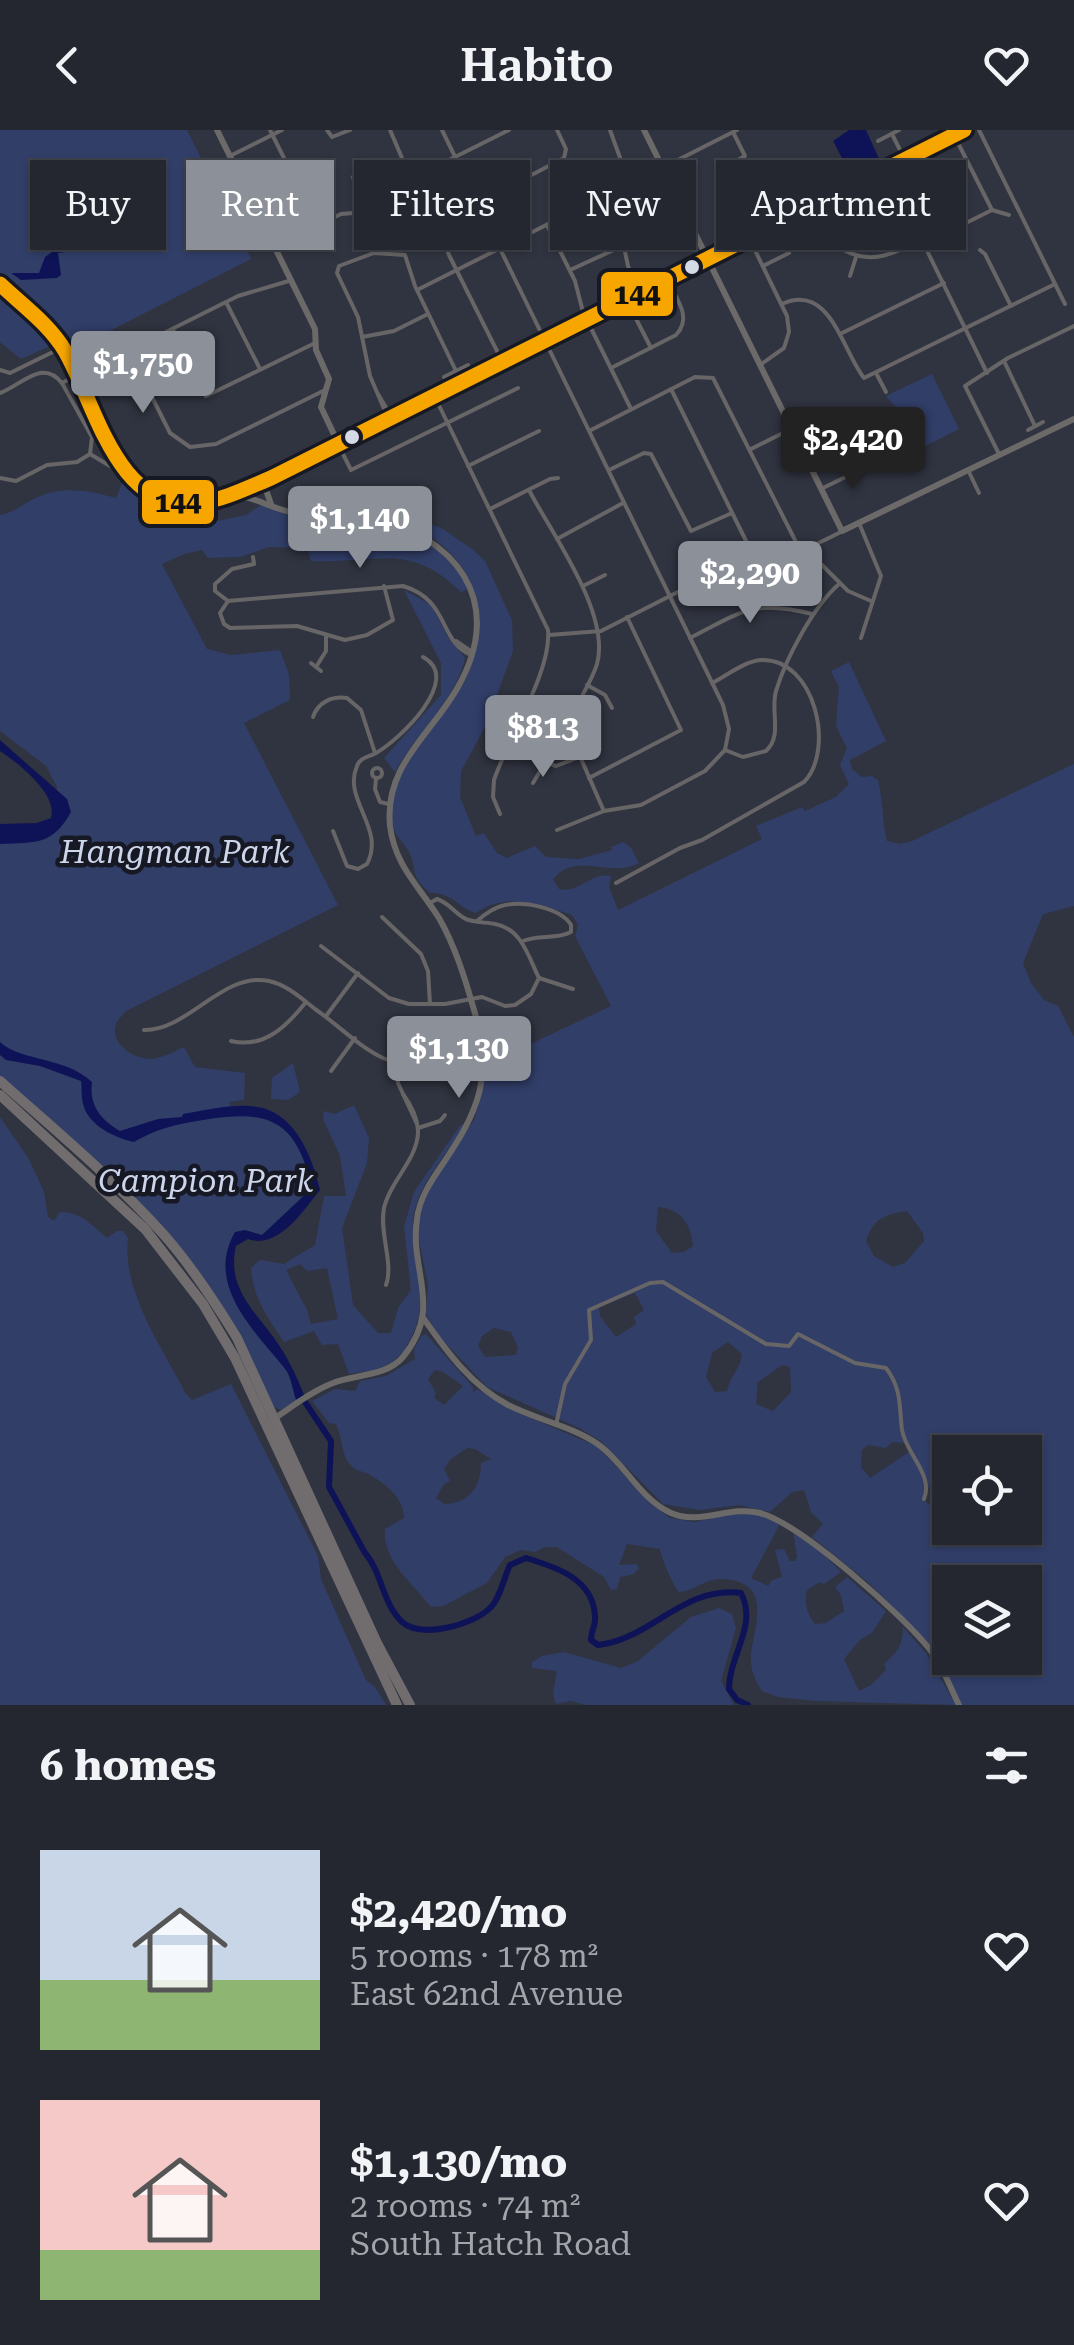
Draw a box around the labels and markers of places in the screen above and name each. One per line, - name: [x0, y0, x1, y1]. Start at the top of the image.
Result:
- unlabelled marker: [682, 257, 702, 277]
- pin: $1,750: [62, 331, 224, 416]
- pin: $2,420: [772, 407, 934, 492]
- unlabelled marker: [342, 427, 362, 447]
- pin: $1,140: [279, 486, 441, 571]
- pin: $2,290: [669, 541, 831, 626]
- pin: $813: [484, 695, 602, 780]
- pin: $1,130: [378, 1016, 540, 1101]

